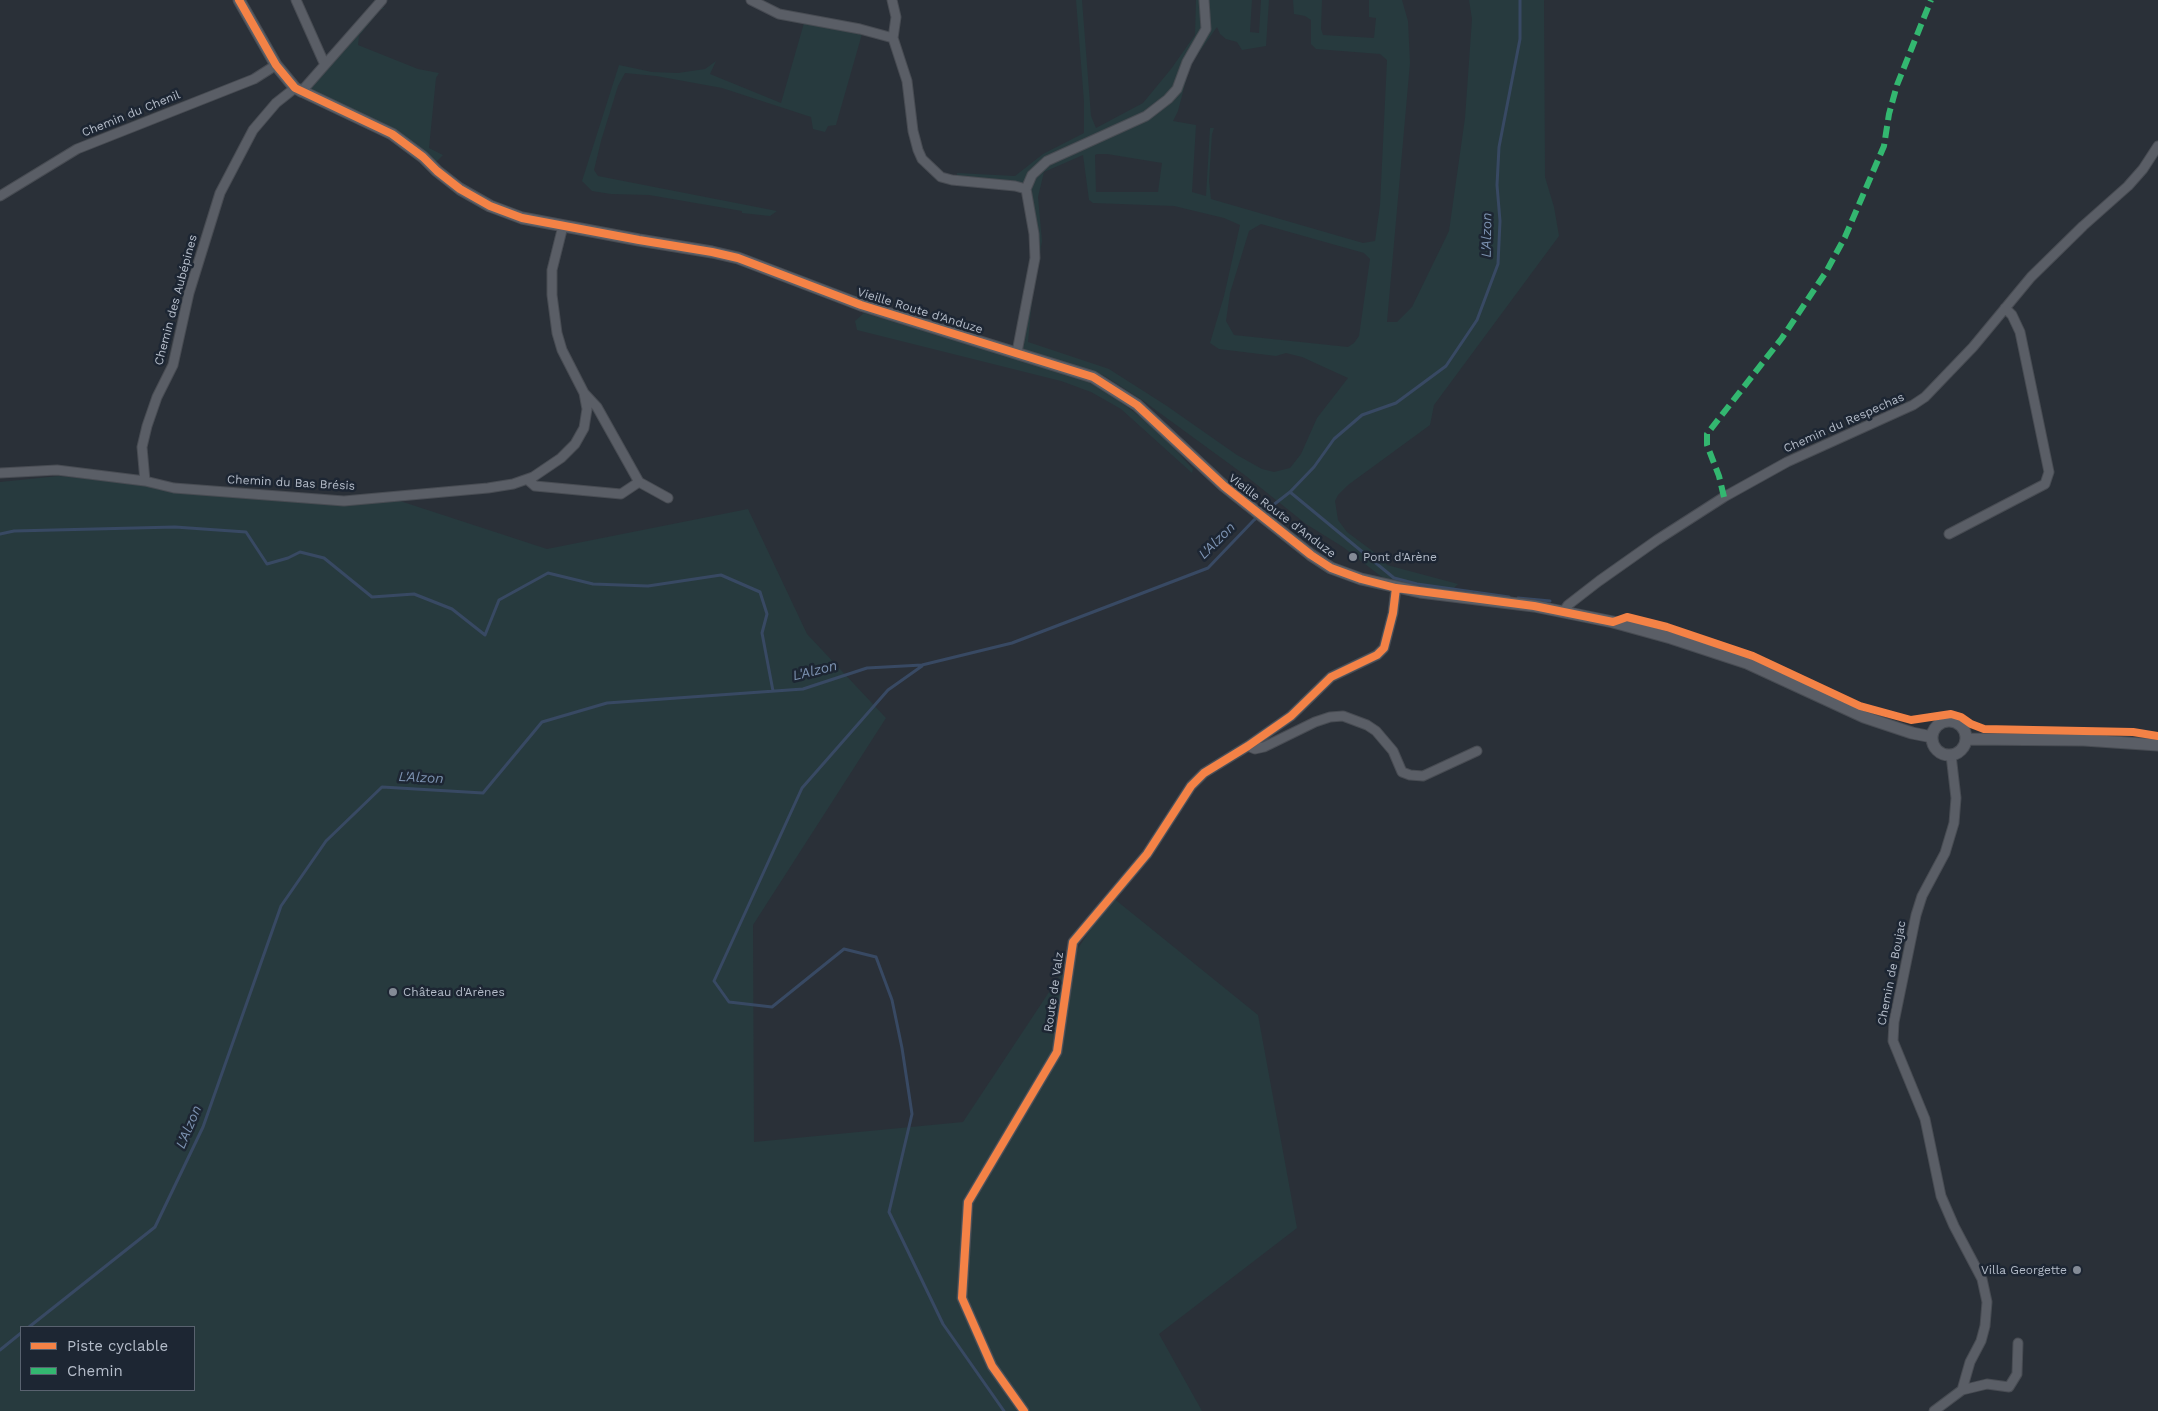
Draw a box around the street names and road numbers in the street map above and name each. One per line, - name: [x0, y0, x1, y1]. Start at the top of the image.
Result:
- street label: Chemin du Chenil: [80, 88, 182, 140]
- street label: Chemin des Aubépines: [152, 233, 200, 367]
- street label: Vieille Route d'Anduze: [856, 285, 984, 337]
- street label: Chemin du Respechas: [1781, 390, 1907, 456]
- street label: Vieille Route d'Anduze: [1226, 471, 1338, 561]
- street label: Chemin du Bas Brésis: [227, 472, 355, 494]
- street label: Chemin de Boujac: [1875, 919, 1909, 1027]
- street label: Route de Valz: [1041, 951, 1067, 1033]

